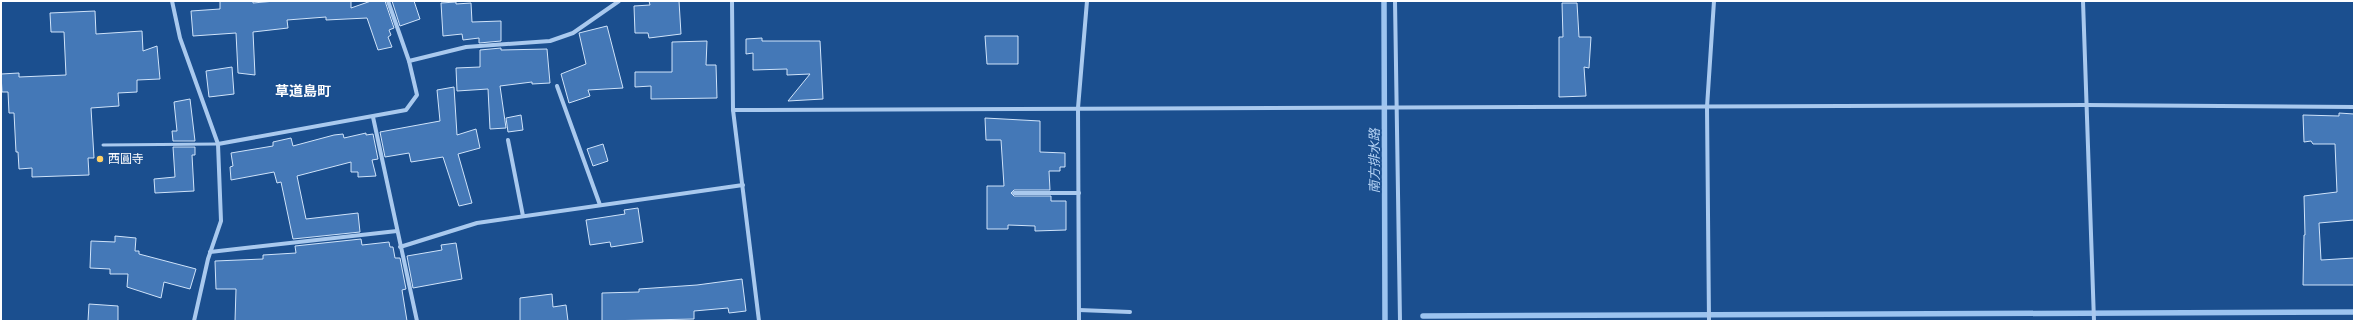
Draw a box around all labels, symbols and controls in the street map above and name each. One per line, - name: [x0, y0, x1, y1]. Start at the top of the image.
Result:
- district label: 草道島町: [275, 81, 331, 100]
- water label: 南方排水路: [1365, 128, 1383, 194]
- place label: 西圓寺: [108, 150, 144, 167]
- marker: 西圓寺: [95, 154, 105, 164]

